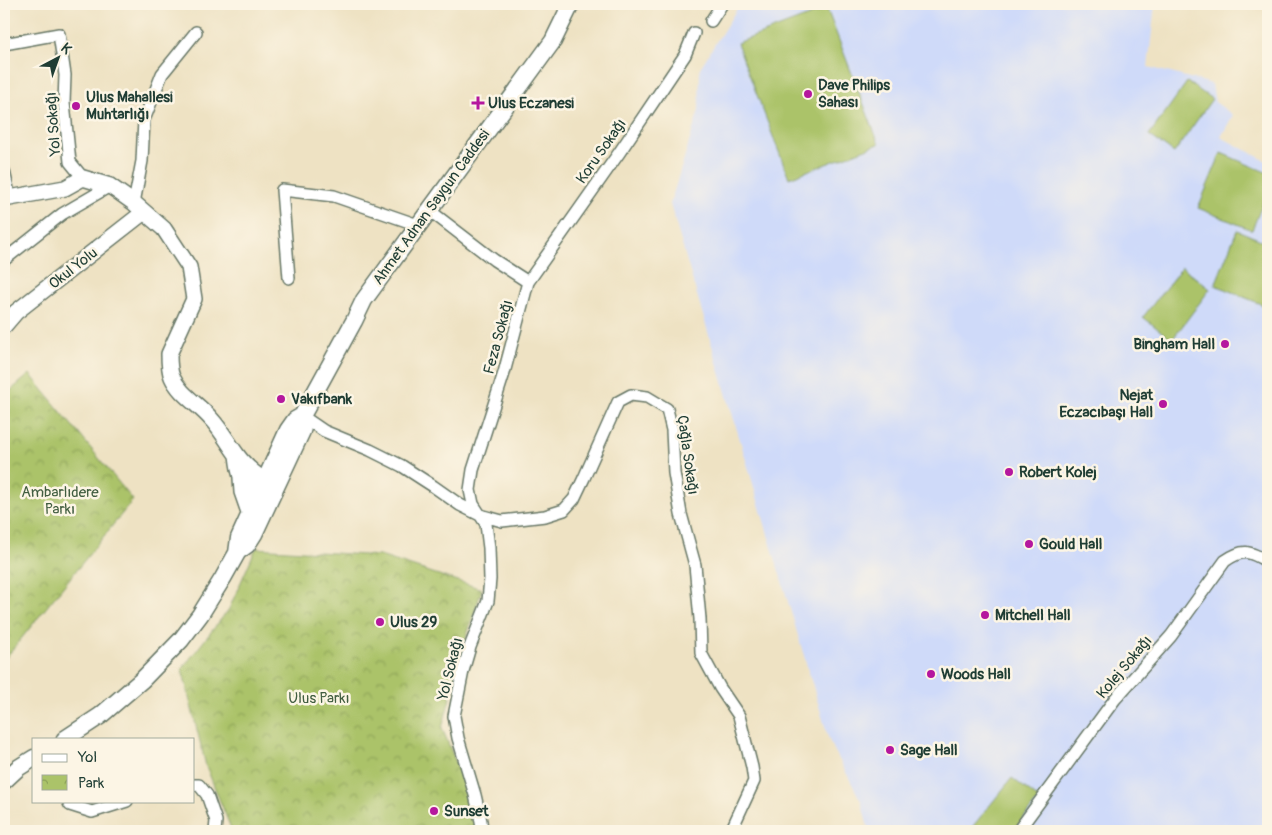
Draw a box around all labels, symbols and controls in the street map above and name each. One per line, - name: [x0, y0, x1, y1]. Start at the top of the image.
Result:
- north arrow: [32, 32, 82, 82]
- text: K: [57, 39, 75, 58]
- place label: Dave Philips Sahası: [818, 76, 890, 112]
- place label: Ulus Mahallesi Muhtarlığı: [86, 88, 173, 124]
- marker: Dave Philips Sahası: [802, 88, 814, 100]
- street label: Yol Sokağı: [42, 91, 65, 158]
- place label: Ulus Eczanesi: [488, 94, 574, 113]
- marker: Ulus Eczanesi: [472, 97, 484, 109]
- marker: Ulus Mahallesi Muhtarlığı: [70, 100, 82, 112]
- street label: Koru Sokağı: [572, 115, 631, 188]
- street label: Ahmet Adnan Saygun Caddesi: [369, 126, 494, 289]
- street label: Okul Yolu: [45, 243, 101, 293]
- street label: Feza Sokağı: [479, 298, 517, 376]
- place label: Bingham Hall: [1134, 335, 1215, 354]
- marker: Bingham Hall: [1219, 338, 1231, 350]
- place label: Nejat Eczacıbaşı Hall: [1059, 386, 1154, 422]
- place label: Vakıfbank: [291, 390, 353, 409]
- marker: Vakıfbank: [275, 393, 287, 405]
- marker: Nejat Eczacıbaşı Hall: [1157, 398, 1169, 410]
- street label: Çağla Sokağı: [673, 414, 702, 496]
- place label: Robert Kolej: [1019, 463, 1097, 482]
- marker: Robert Kolej: [1003, 466, 1015, 478]
- park label: Ambarlıdere Parkı: [21, 483, 99, 519]
- place label: Gould Hall: [1039, 535, 1102, 554]
- marker: Gould Hall: [1023, 538, 1035, 550]
- place label: Mitchell Hall: [995, 606, 1071, 625]
- marker: Mitchell Hall: [979, 609, 991, 621]
- place label: Ulus 29: [390, 613, 437, 632]
- marker: Ulus 29: [374, 616, 386, 628]
- street label: Kolej Sokağı: [1092, 632, 1156, 703]
- street label: Yol Sokağı: [433, 636, 467, 704]
- place label: Woods Hall: [941, 665, 1011, 684]
- marker: Woods Hall: [925, 668, 937, 680]
- park label: Ulus Parkı: [288, 689, 350, 708]
- legend: [32, 738, 195, 802]
- place label: Sage Hall: [900, 741, 958, 760]
- marker: Sage Hall: [884, 744, 896, 756]
- text: Yol: [77, 748, 97, 767]
- text: Park: [78, 774, 105, 793]
- place label: Sunset: [444, 802, 490, 821]
- marker: Sunset: [428, 805, 440, 817]

